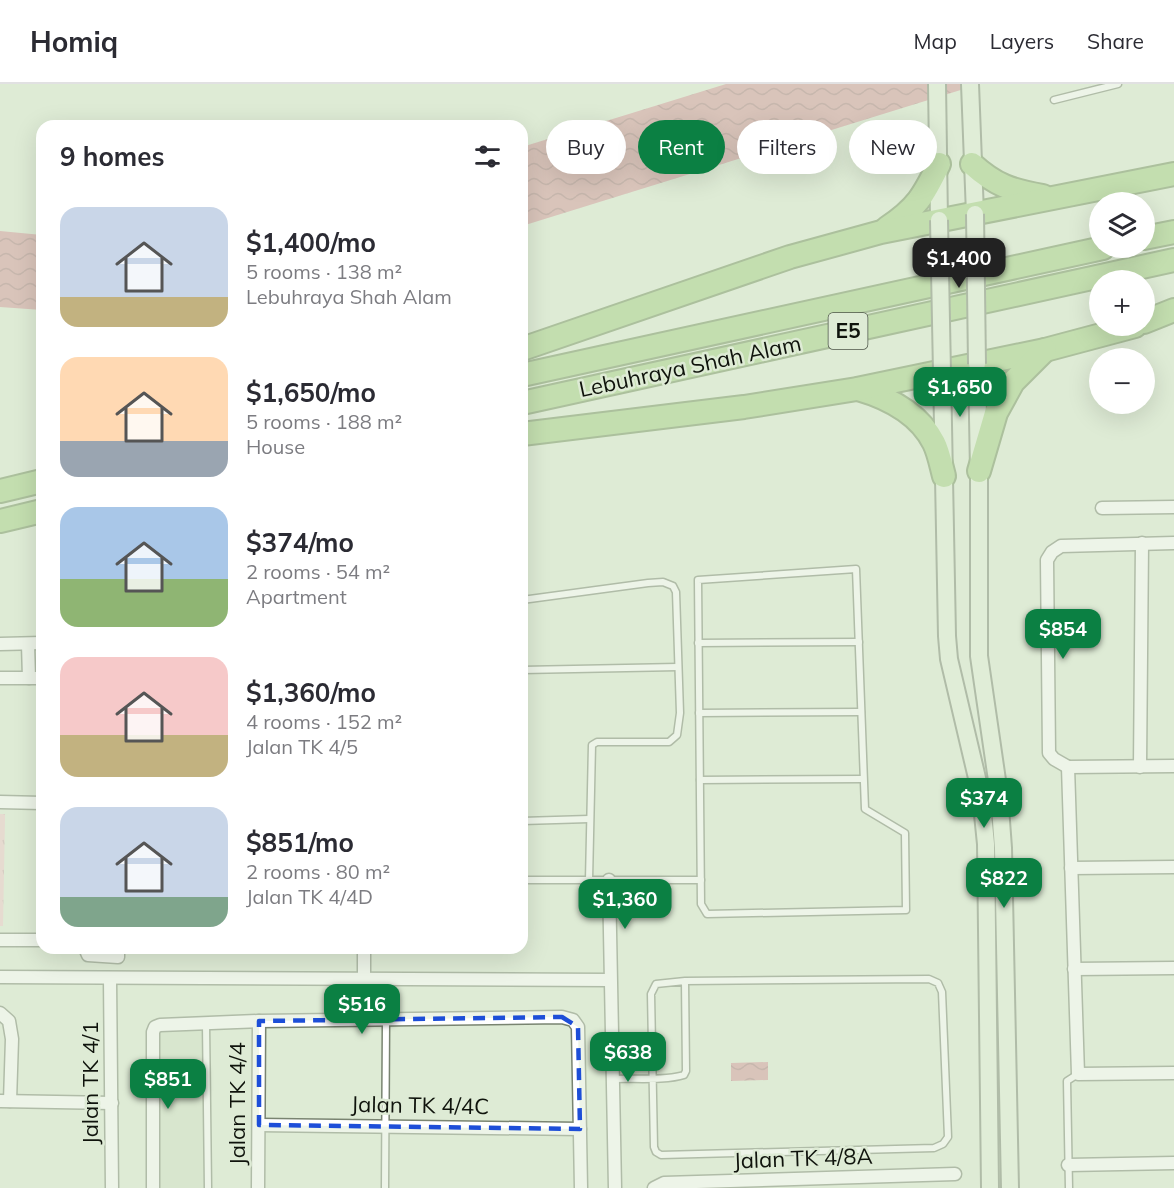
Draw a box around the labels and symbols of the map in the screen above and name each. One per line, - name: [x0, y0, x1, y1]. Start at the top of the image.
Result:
- pin: $1,400: [910, 238, 1008, 289]
- road number: E5: [828, 313, 868, 349]
- street label: Lebuhraya Shah Alam: [576, 329, 804, 403]
- pin: $1,650: [911, 367, 1009, 418]
- pin: $854: [1027, 609, 1099, 660]
- pin: $374: [948, 778, 1020, 829]
- pin: $822: [968, 858, 1040, 909]
- pin: $1,360: [576, 879, 674, 930]
- pin: $516: [326, 984, 398, 1035]
- street label: Jalan TK 4/1: [76, 1021, 104, 1145]
- pin: $638: [592, 1032, 664, 1083]
- street label: Jalan TK 4/4: [223, 1042, 251, 1166]
- pin: $851: [132, 1059, 204, 1110]
- street label: Jalan TK 4/4C: [351, 1090, 489, 1120]
- street label: Jalan TK 4/8A: [733, 1142, 873, 1174]

